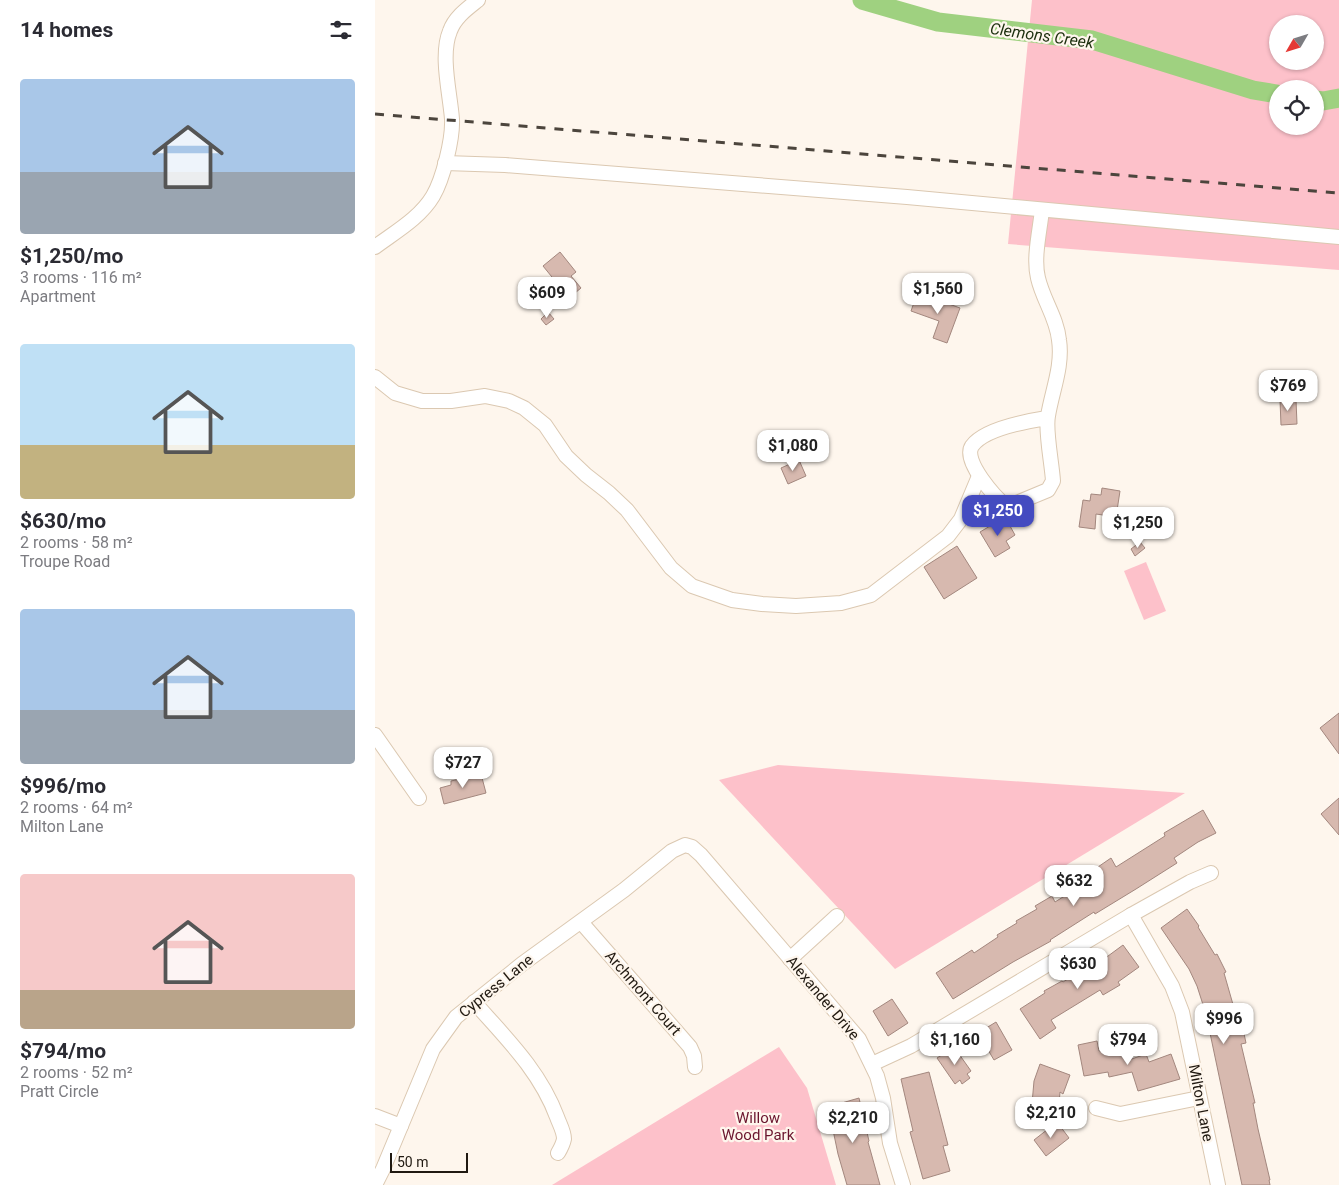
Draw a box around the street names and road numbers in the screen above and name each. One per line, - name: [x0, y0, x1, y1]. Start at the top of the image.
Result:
- street label: Archmont Court: [601, 947, 685, 1039]
- street label: Cypress Lane: [455, 951, 537, 1021]
- street label: Alexander Drive: [783, 952, 863, 1044]
- street label: Milton Lane: [1185, 1063, 1217, 1143]

